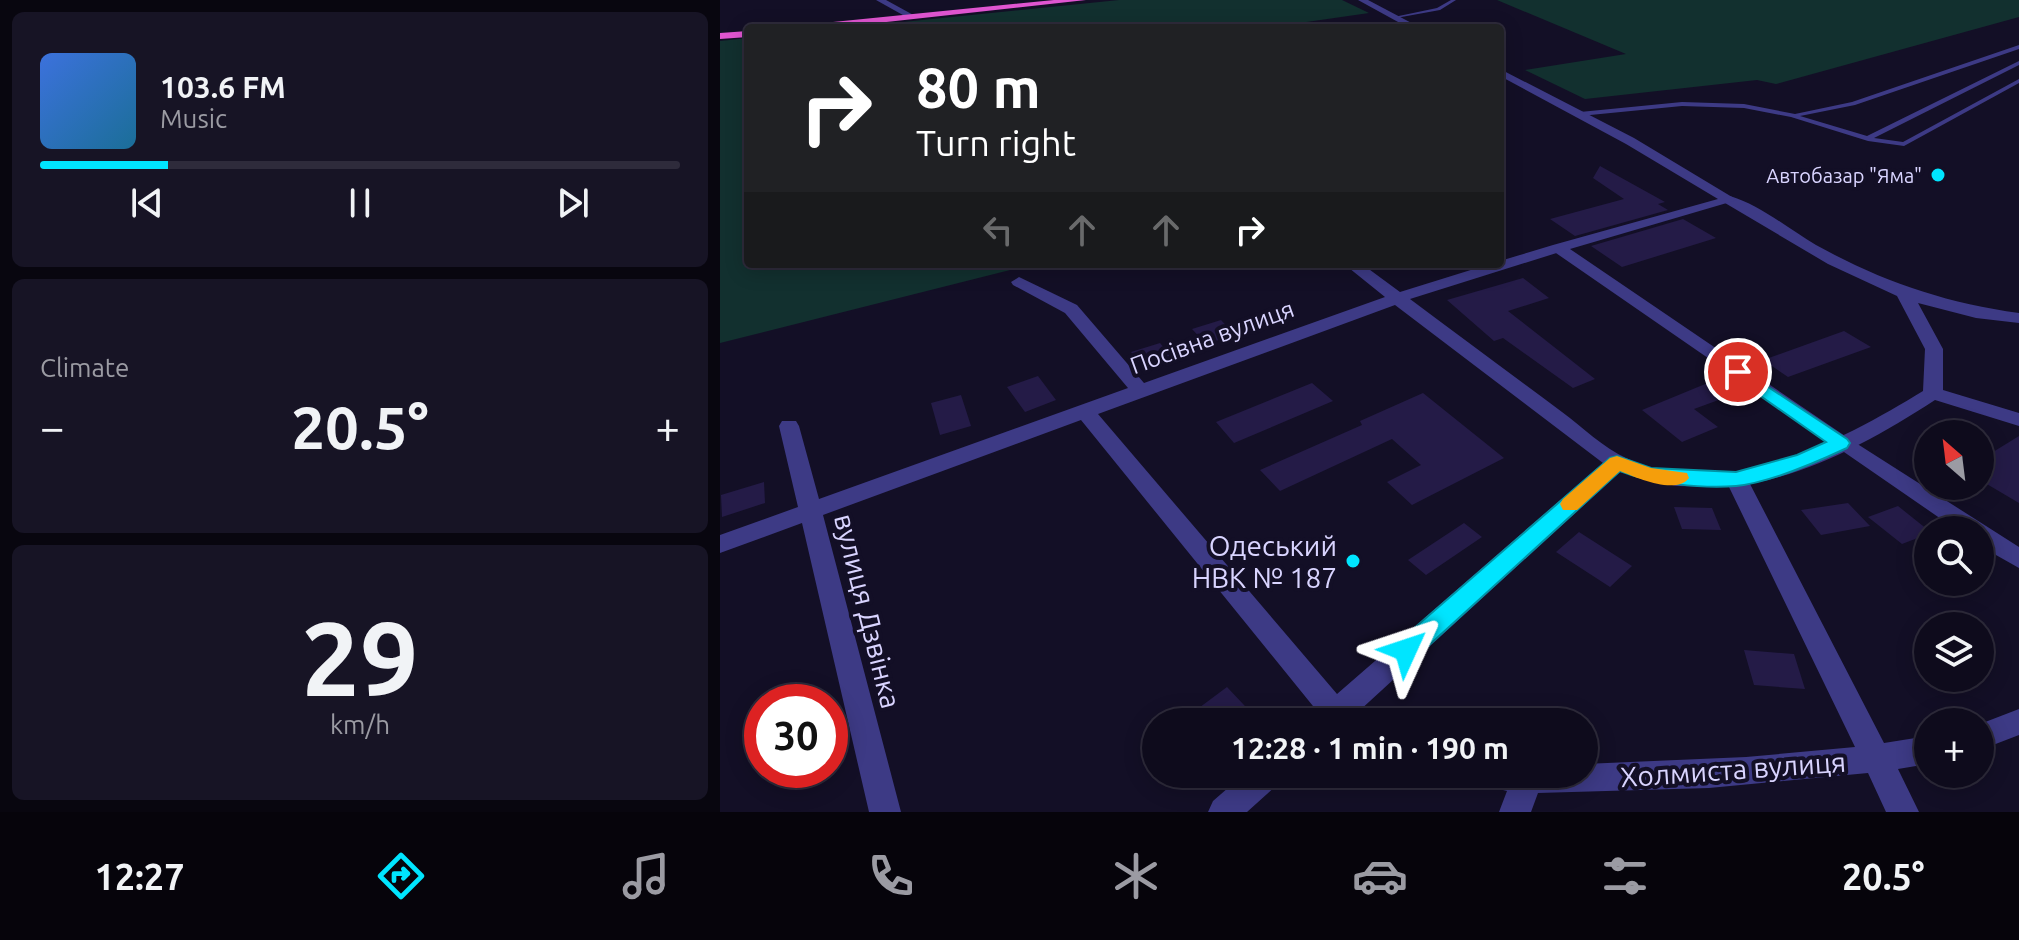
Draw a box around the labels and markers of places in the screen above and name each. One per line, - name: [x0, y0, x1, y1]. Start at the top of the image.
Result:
- place label: Автобазар "Яма": [1766, 164, 1922, 187]
- marker: Автобазар "Яма": [1929, 166, 1947, 184]
- pin: [1704, 338, 1772, 406]
- place label: Одеський НВК № 187: [1192, 530, 1337, 593]
- marker: Одеський НВК № 187: [1344, 552, 1362, 570]

